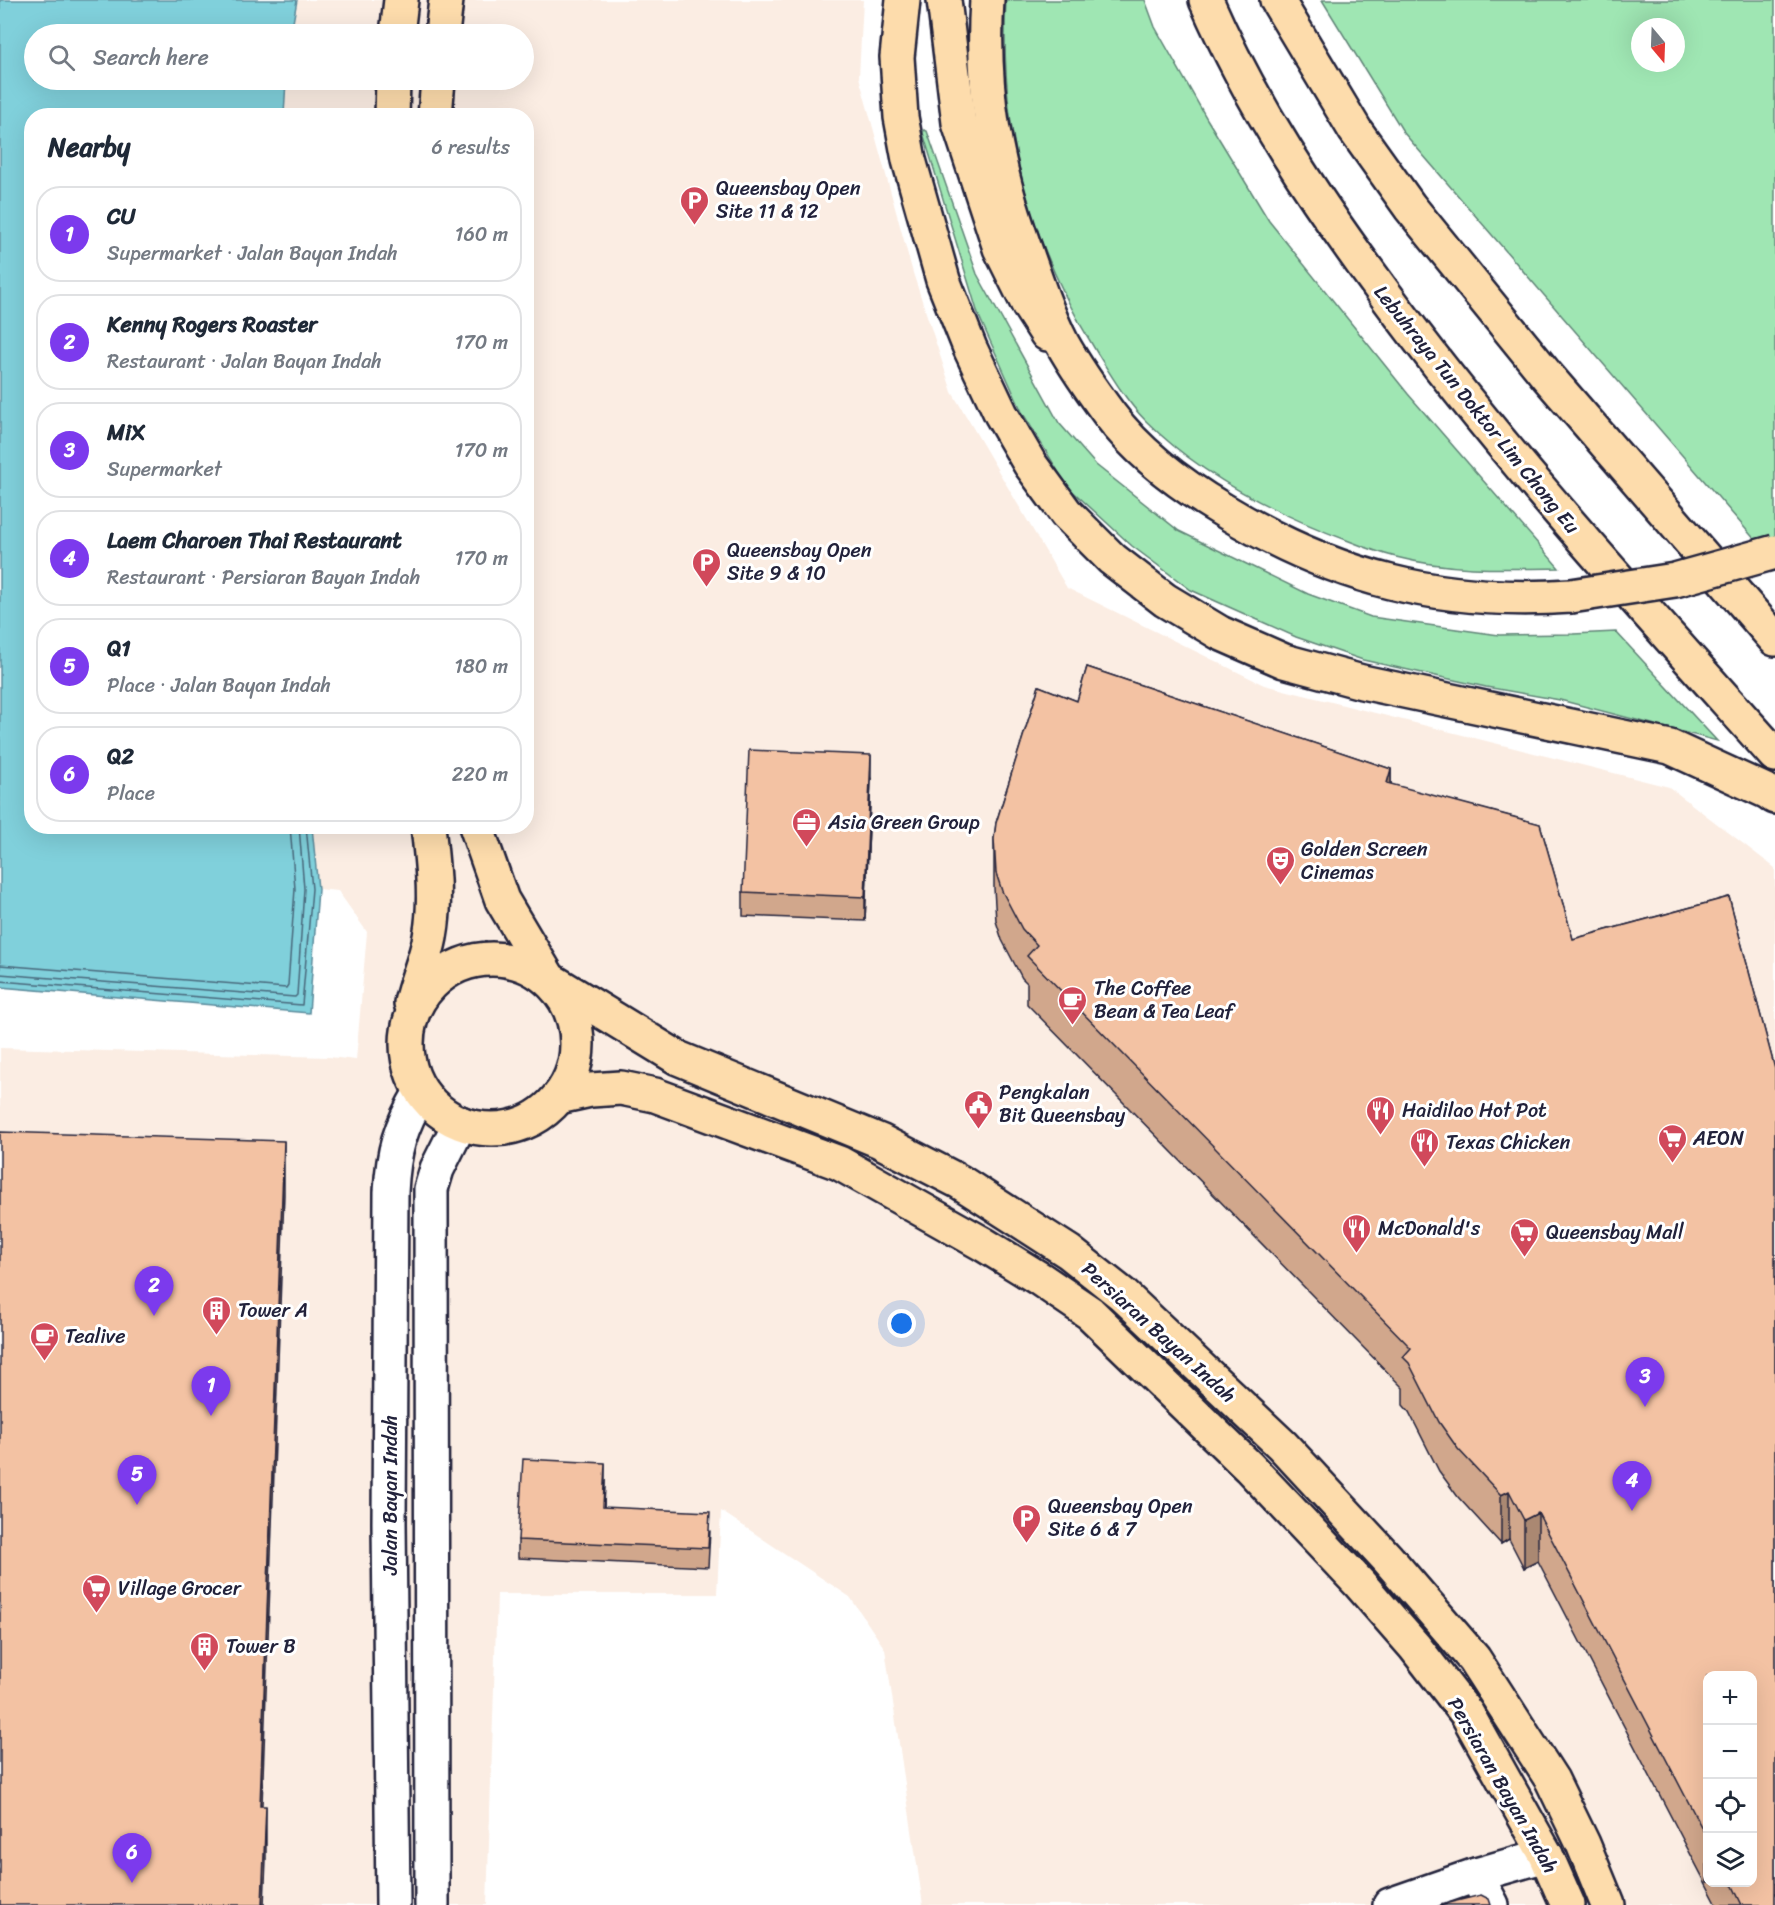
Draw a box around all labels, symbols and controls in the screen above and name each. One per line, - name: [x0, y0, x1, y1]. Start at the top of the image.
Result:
- north arrow: [1631, 18, 1685, 72]
- search box: [24, 24, 534, 90]
- text: Search here: [93, 38, 209, 77]
- icon: search: [45, 41, 78, 74]
- text: Nearby: [48, 124, 130, 170]
- text: 6 results: [431, 130, 510, 165]
- place label: Queensbay Open Site 11 & 12: [716, 171, 861, 229]
- parking icon: Queensbay Open Site 11 & 12: [679, 184, 711, 226]
- text: CU: [107, 197, 135, 236]
- text: 1: [65, 217, 74, 252]
- text: 160 m: [455, 217, 508, 252]
- text: Supermarket · Jalan Bayan Indah: [107, 236, 398, 271]
- street label: Lebuhraya Tun Doktor Lim Chong Eu: [1365, 277, 1589, 542]
- text: Kenny Rogers Roaster: [107, 305, 317, 344]
- text: 2: [64, 325, 75, 360]
- text: 170 m: [455, 325, 508, 360]
- text: Restaurant · Jalan Bayan Indah: [107, 344, 382, 379]
- text: MiX: [107, 413, 146, 452]
- text: 3: [64, 433, 75, 468]
- text: 170 m: [455, 433, 508, 468]
- text: Supermarket: [107, 452, 222, 487]
- text: Laem Charoen Thai Restaurant: [107, 521, 402, 560]
- place label: Queensbay Open Site 9 & 10: [727, 533, 872, 591]
- text: 4: [63, 541, 76, 576]
- text: 170 m: [455, 541, 508, 576]
- parking icon: Queensbay Open Site 9 & 10: [690, 546, 722, 588]
- text: Restaurant · Persiaran Bayan Indah: [107, 560, 420, 595]
- text: Q1: [107, 629, 131, 668]
- text: 5: [63, 649, 76, 684]
- text: 180 m: [454, 649, 508, 684]
- text: Place · Jalan Bayan Indah: [107, 668, 331, 703]
- text: Q2: [107, 737, 134, 776]
- text: 6: [64, 757, 75, 792]
- text: 220 m: [452, 757, 508, 792]
- text: Place: [107, 776, 155, 811]
- place label: Asia Green Group: [827, 805, 980, 840]
- office icon: Asia Green Group: [791, 806, 823, 848]
- place label: Golden Screen Cinemas: [1301, 832, 1428, 890]
- theatre icon: Golden Screen Cinemas: [1264, 844, 1296, 886]
- place label: The Coffee Bean & Tea Leaf: [1094, 971, 1237, 1029]
- cafe icon: The Coffee Bean & Tea Leaf: [1057, 984, 1089, 1026]
- place label: Pengkalan Bit Queensbay: [999, 1075, 1126, 1133]
- public building icon: Pengkalan Bit Queensbay: [962, 1088, 994, 1130]
- place label: Haidilao Hot Pot: [1402, 1093, 1547, 1128]
- restaurant icon: Haidilao Hot Pot: [1365, 1094, 1397, 1136]
- place label: AEON: [1692, 1121, 1744, 1156]
- supermarket icon: AEON: [1656, 1122, 1688, 1164]
- place label: Texas Chicken: [1446, 1125, 1571, 1160]
- restaurant icon: Texas Chicken: [1409, 1126, 1441, 1168]
- place label: McDonald's: [1378, 1211, 1481, 1246]
- restaurant icon: McDonald's: [1341, 1212, 1373, 1254]
- place label: Queensbay Mall: [1546, 1215, 1684, 1250]
- supermarket icon: Queensbay Mall: [1509, 1216, 1541, 1258]
- street label: Persiaran Bayan Indah: [1073, 1253, 1244, 1412]
- pin: 2: [134, 1266, 174, 1316]
- place label: Tower A: [238, 1293, 308, 1328]
- building icon: Tower A: [201, 1294, 233, 1336]
- your location: [887, 1309, 916, 1338]
- place label: Tealive: [65, 1319, 125, 1354]
- cafe icon: Tealive: [28, 1320, 60, 1362]
- pin: 3: [1626, 1358, 1664, 1407]
- pin: 1: [192, 1366, 230, 1416]
- street label: Jalan Bayan Indah: [373, 1415, 408, 1576]
- pin: 5: [118, 1456, 156, 1505]
- pin: 4: [1612, 1462, 1652, 1511]
- place label: Queensbay Open Site 6 & 7: [1048, 1489, 1193, 1547]
- parking icon: Queensbay Open Site 6 & 7: [1011, 1502, 1043, 1544]
- place label: Village Grocer: [118, 1571, 242, 1606]
- supermarket icon: Village Grocer: [81, 1572, 113, 1614]
- place label: Tower B: [226, 1629, 296, 1664]
- building icon: Tower B: [189, 1630, 221, 1672]
- map controls: [1703, 1671, 1757, 1887]
- button: +: [1703, 1671, 1757, 1725]
- street label: Persiaran Bayan Indah: [1438, 1691, 1567, 1880]
- button: −: [1703, 1725, 1757, 1779]
- button: locate: [1703, 1779, 1757, 1833]
- button: layers: [1703, 1833, 1757, 1887]
- pin: 6: [112, 1834, 152, 1883]

